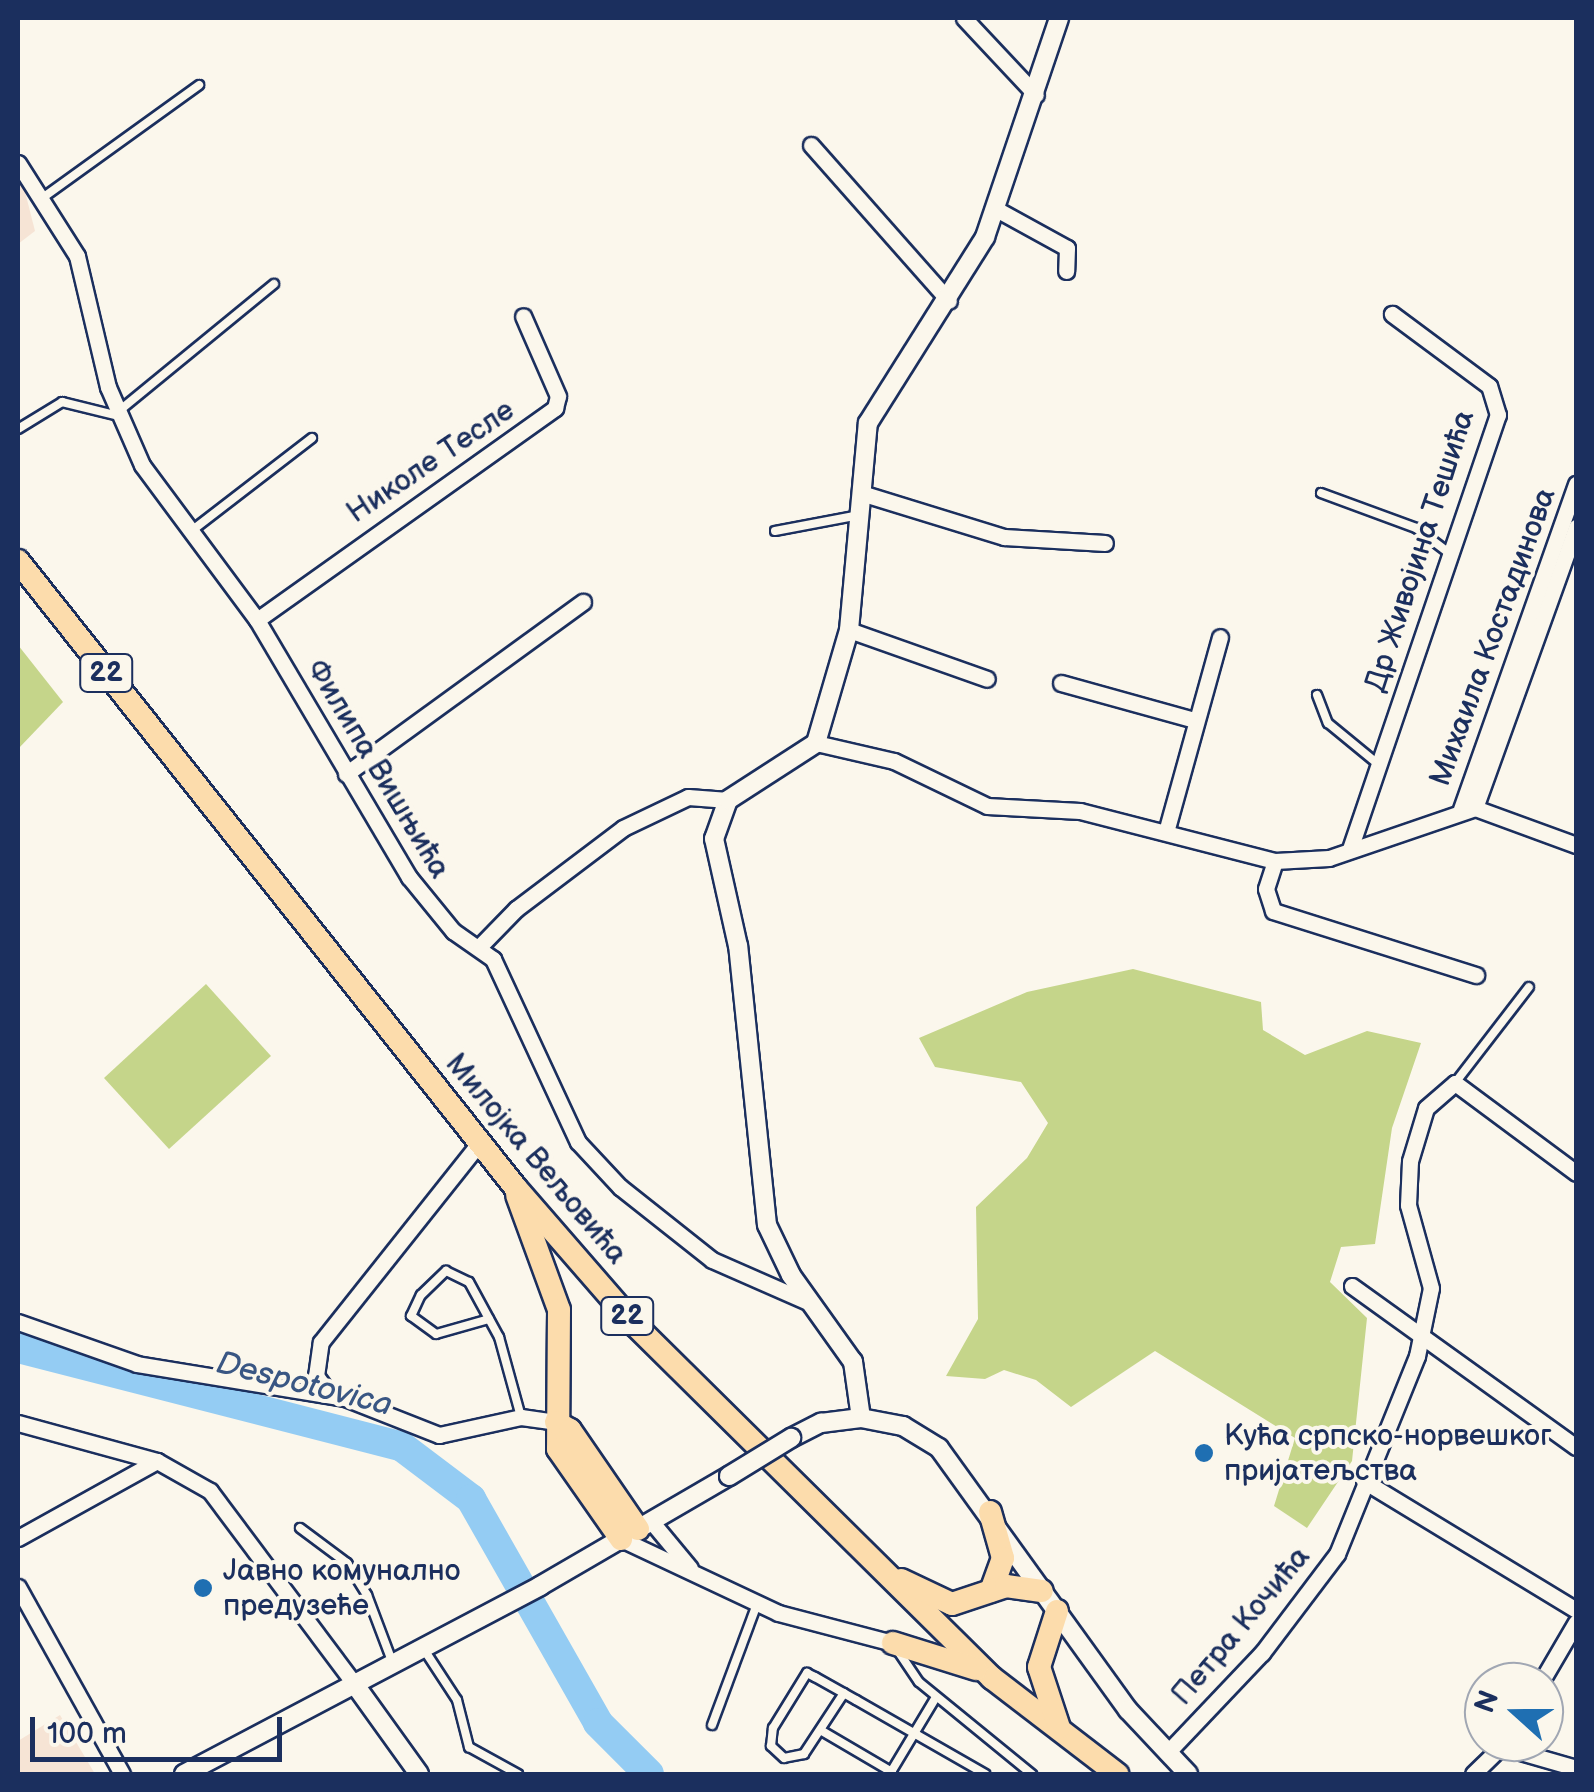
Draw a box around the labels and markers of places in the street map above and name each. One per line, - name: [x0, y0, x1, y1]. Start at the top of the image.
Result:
- place label: Кућа српско-норвешког пријатељства: [1224, 1418, 1552, 1488]
- marker: Кућа српско-норвешког пријатељства: [1193, 1442, 1215, 1464]
- place label: Јавно комунално предузеће: [223, 1553, 460, 1624]
- marker: Јавно комунално предузеће: [192, 1577, 214, 1599]

